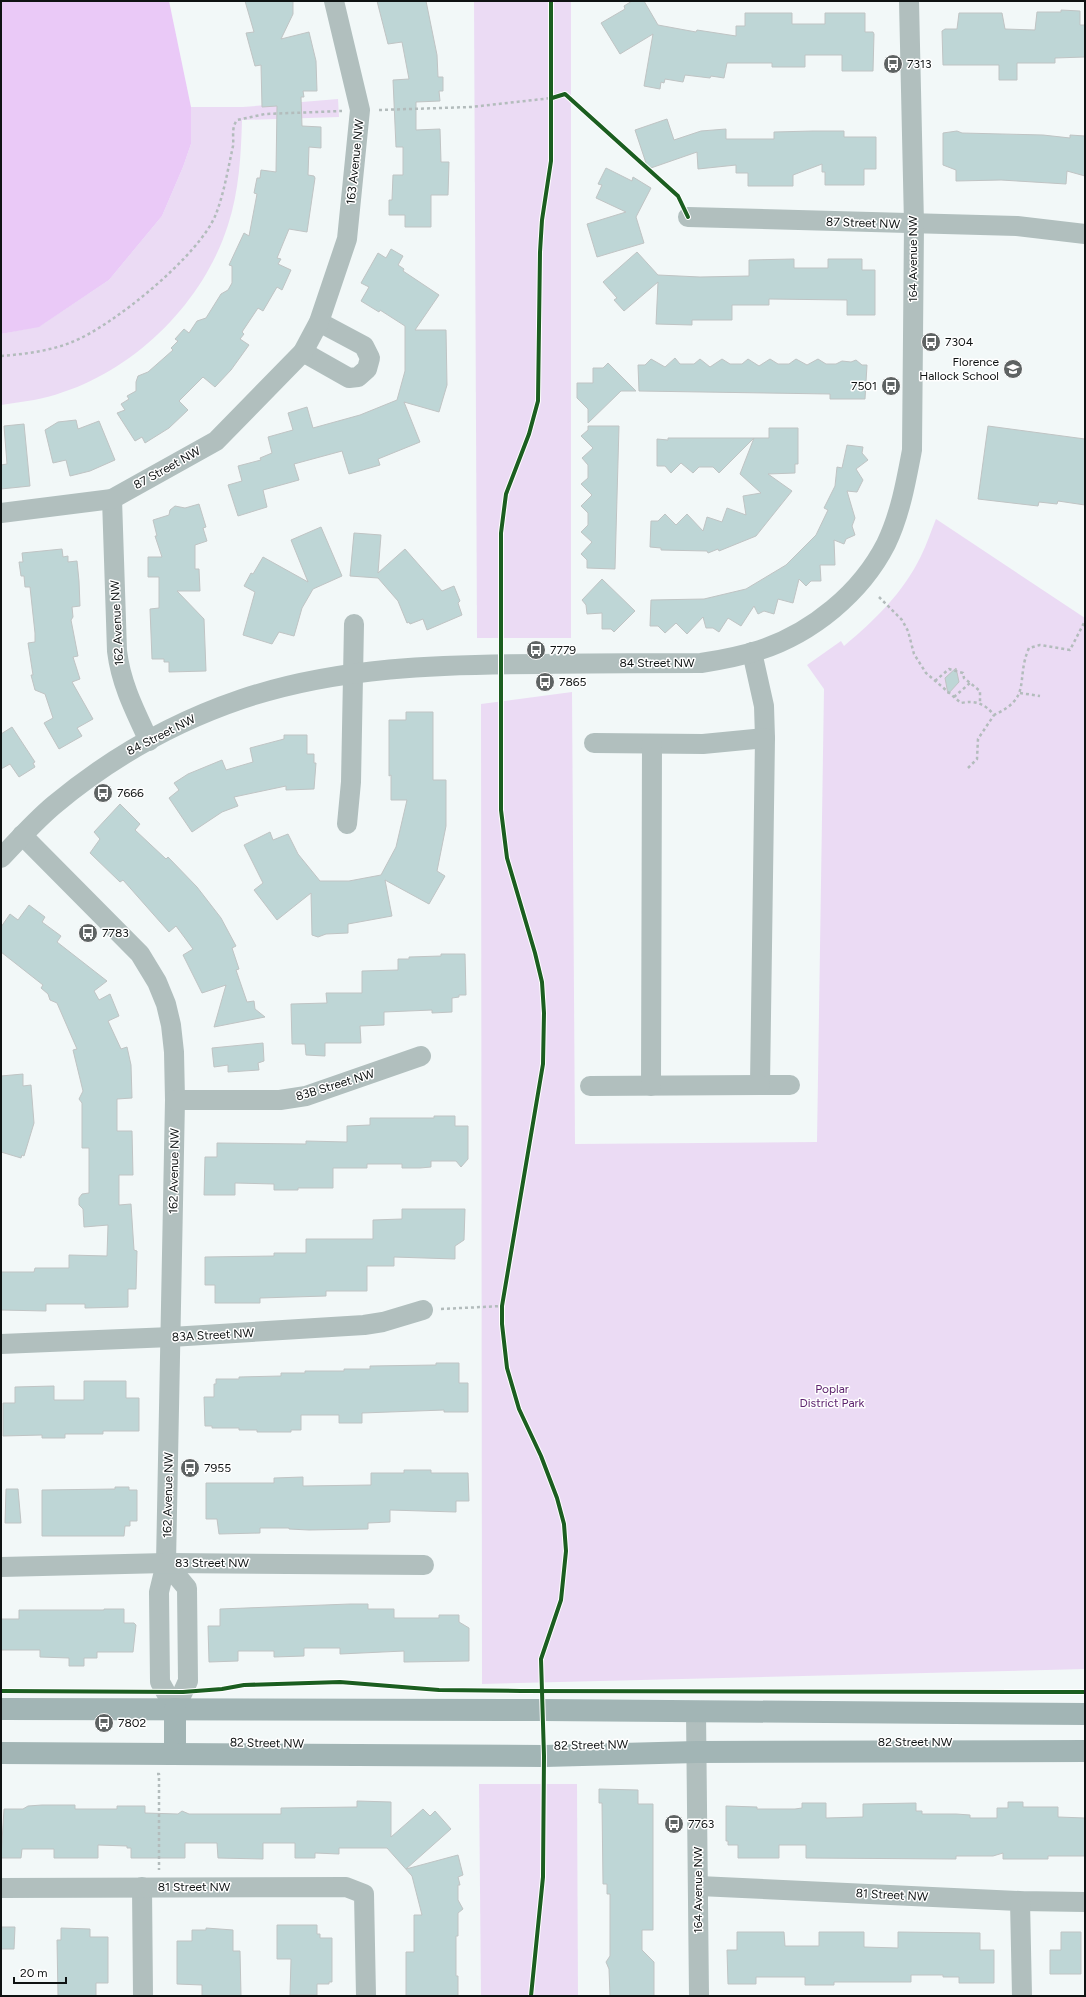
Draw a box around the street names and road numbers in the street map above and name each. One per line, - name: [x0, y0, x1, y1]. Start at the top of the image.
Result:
- street label: 163 Avenue NW: [344, 118, 366, 205]
- street label: 87 Street NW: [826, 215, 901, 231]
- street label: 164 Avenue NW: [906, 215, 920, 302]
- street label: 87 Street NW: [131, 444, 203, 492]
- street label: 162 Avenue NW: [108, 579, 126, 666]
- street label: 84 Street NW: [619, 656, 695, 670]
- street label: 84 Street NW: [124, 711, 198, 758]
- street label: 83B Street NW: [294, 1066, 376, 1104]
- street label: 162 Avenue NW: [166, 1128, 182, 1214]
- street label: 83A Street NW: [172, 1326, 255, 1344]
- street label: 162 Avenue NW: [160, 1452, 176, 1538]
- street label: 83 Street NW: [175, 1556, 250, 1570]
- street label: 82 Street NW: [230, 1735, 305, 1751]
- street label: 82 Street NW: [878, 1735, 953, 1749]
- street label: 82 Street NW: [554, 1737, 629, 1753]
- street label: 164 Avenue NW: [691, 1846, 705, 1933]
- street label: 81 Street NW: [158, 1880, 231, 1894]
- street label: 81 Street NW: [855, 1886, 929, 1904]

